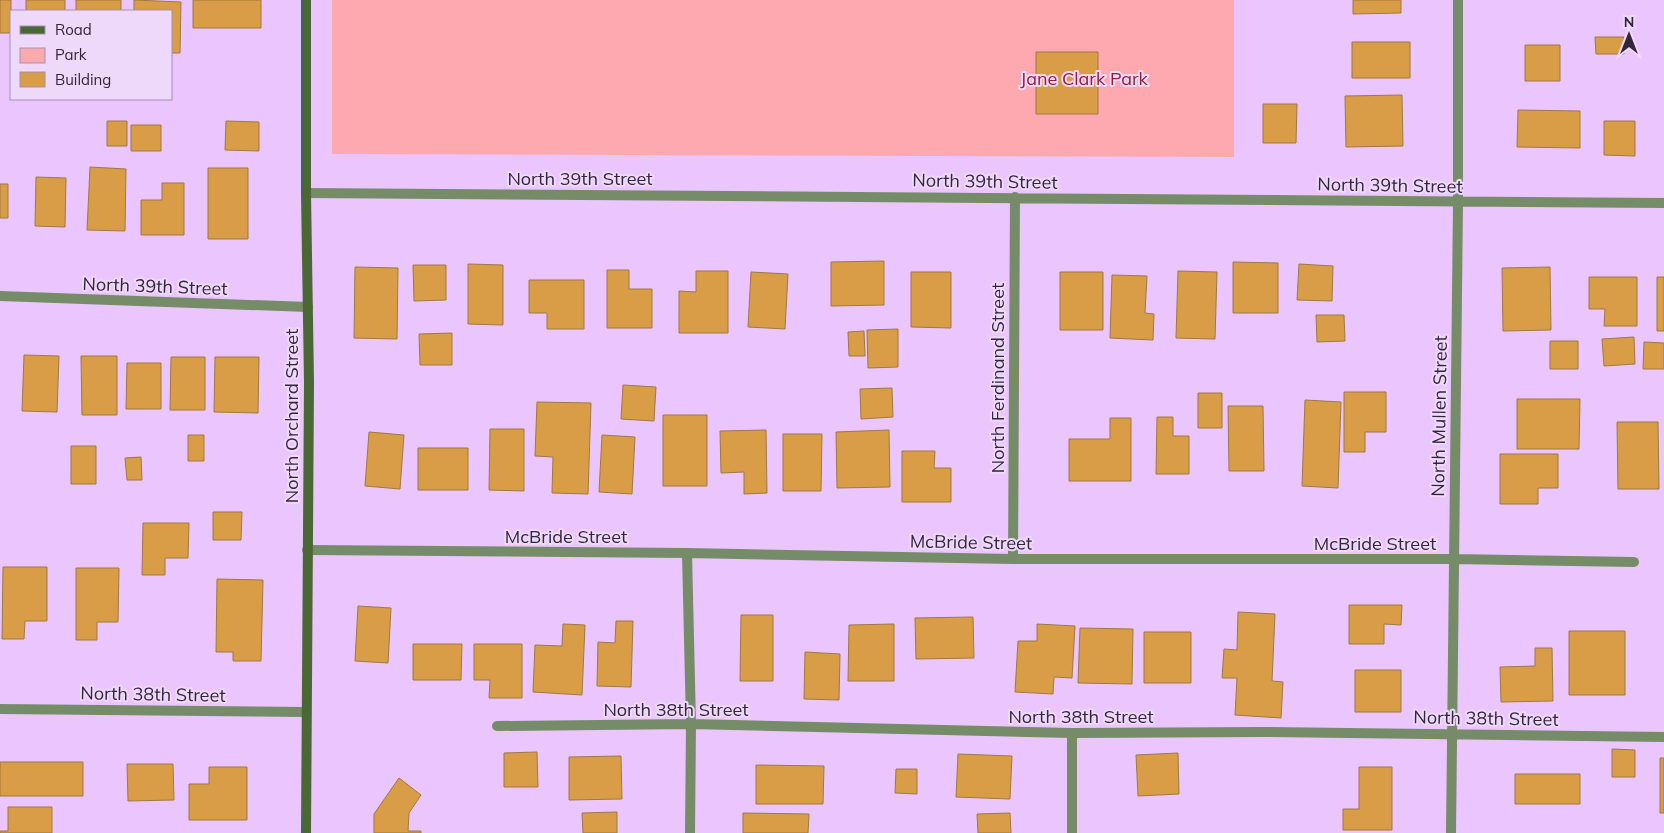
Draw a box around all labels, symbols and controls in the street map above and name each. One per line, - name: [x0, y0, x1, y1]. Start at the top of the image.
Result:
- legend: [10, 10, 172, 100]
- north arrow: [1604, 10, 1654, 60]
- text: N: [1624, 13, 1634, 31]
- text: Road: [55, 20, 92, 39]
- text: Park: [55, 45, 87, 64]
- park label: Jane Clark Park: [1020, 67, 1149, 90]
- text: Building: [55, 70, 111, 89]
- street label: North 39th Street: [507, 167, 653, 190]
- street label: North 39th Street: [912, 168, 1058, 194]
- street label: North 39th Street: [1317, 172, 1463, 198]
- street label: North 39th Street: [82, 272, 228, 300]
- street label: North Ferdinand Street: [986, 283, 1009, 473]
- street label: North Orchard Street: [280, 329, 303, 503]
- street label: North Mullen Street: [1426, 335, 1452, 497]
- street label: McBride Street: [505, 525, 627, 548]
- street label: McBride Street: [910, 529, 1032, 555]
- street label: McBride Street: [1314, 532, 1436, 555]
- street label: North 38th Street: [80, 681, 226, 707]
- street label: North 38th Street: [603, 698, 749, 721]
- street label: North 38th Street: [1008, 705, 1154, 728]
- street label: North 38th Street: [1413, 705, 1559, 731]

